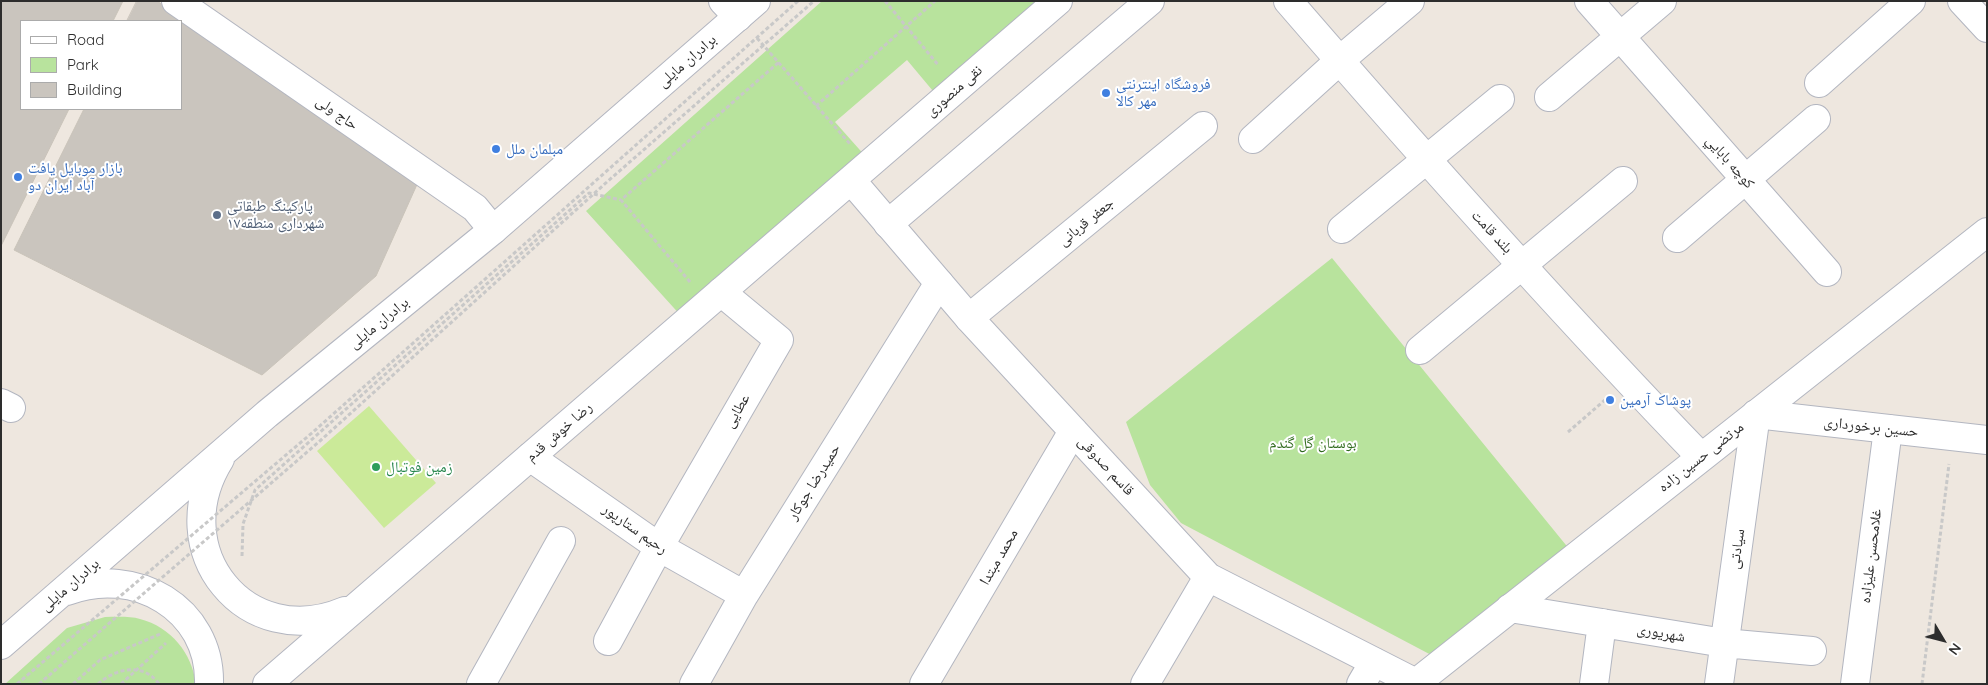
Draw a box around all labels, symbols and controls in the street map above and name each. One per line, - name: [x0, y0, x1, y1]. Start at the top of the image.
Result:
- legend: [20, 20, 182, 110]
- text: Road: [67, 30, 104, 49]
- street label: برادران مایلی: [654, 31, 720, 91]
- text: Park: [67, 55, 99, 74]
- street label: نقی منصوری: [922, 61, 986, 121]
- place label: فروشگاه اینترنتی مهر کالا: [1116, 75, 1211, 110]
- text: Building: [67, 80, 122, 99]
- marker: فروشگاه اینترنتی مهر کالا: [1100, 87, 1112, 99]
- street label: حاج ولی: [312, 92, 362, 134]
- street label: كوچه بابايي: [1702, 132, 1758, 192]
- place label: مبلمان ملل: [506, 140, 563, 158]
- marker: مبلمان ملل: [490, 143, 502, 155]
- place label: بازار موبایل یافت آباد ایران دو: [28, 159, 123, 194]
- marker: بازار موبایل یافت آباد ایران دو: [12, 171, 24, 183]
- street label: جعفر قربانی: [1055, 194, 1117, 250]
- place label: پارکینگ طبقاتی شهرداری منطقه۱۷: [227, 197, 324, 232]
- street label: بلند قامت: [1467, 207, 1517, 257]
- marker: پارکینگ طبقاتی شهرداری منطقه۱۷: [211, 209, 223, 221]
- street label: برادران مایلی: [345, 293, 413, 353]
- street label: عطایی: [720, 391, 754, 431]
- place label: پوشاک آرمین: [1620, 391, 1691, 409]
- marker: پوشاک آرمین: [1604, 394, 1616, 406]
- street label: رضا خوش قدم: [522, 398, 596, 466]
- street label: حسین برخورداری: [1823, 413, 1919, 441]
- street label: مرتضی حسین زاده: [1655, 418, 1747, 496]
- street label: قاسم صدوقی: [1074, 433, 1138, 499]
- park label: بوستان گل گندم: [1269, 434, 1357, 452]
- street label: حمیدرضا جوکار: [784, 441, 844, 523]
- place label: زمین فوتبال: [386, 458, 452, 476]
- marker: زمین فوتبال: [370, 461, 382, 473]
- street label: رحیم ستارپور: [599, 500, 671, 558]
- street label: غلامحسن علیزاده: [1856, 508, 1886, 604]
- street label: محمد مبتدا: [976, 526, 1022, 588]
- street label: سیادتی: [1725, 528, 1749, 570]
- street label: برادران مایلی: [37, 555, 103, 615]
- north arrow: [1918, 615, 1968, 665]
- street label: شهریوری: [1635, 620, 1687, 646]
- text: N: [1945, 639, 1965, 659]

